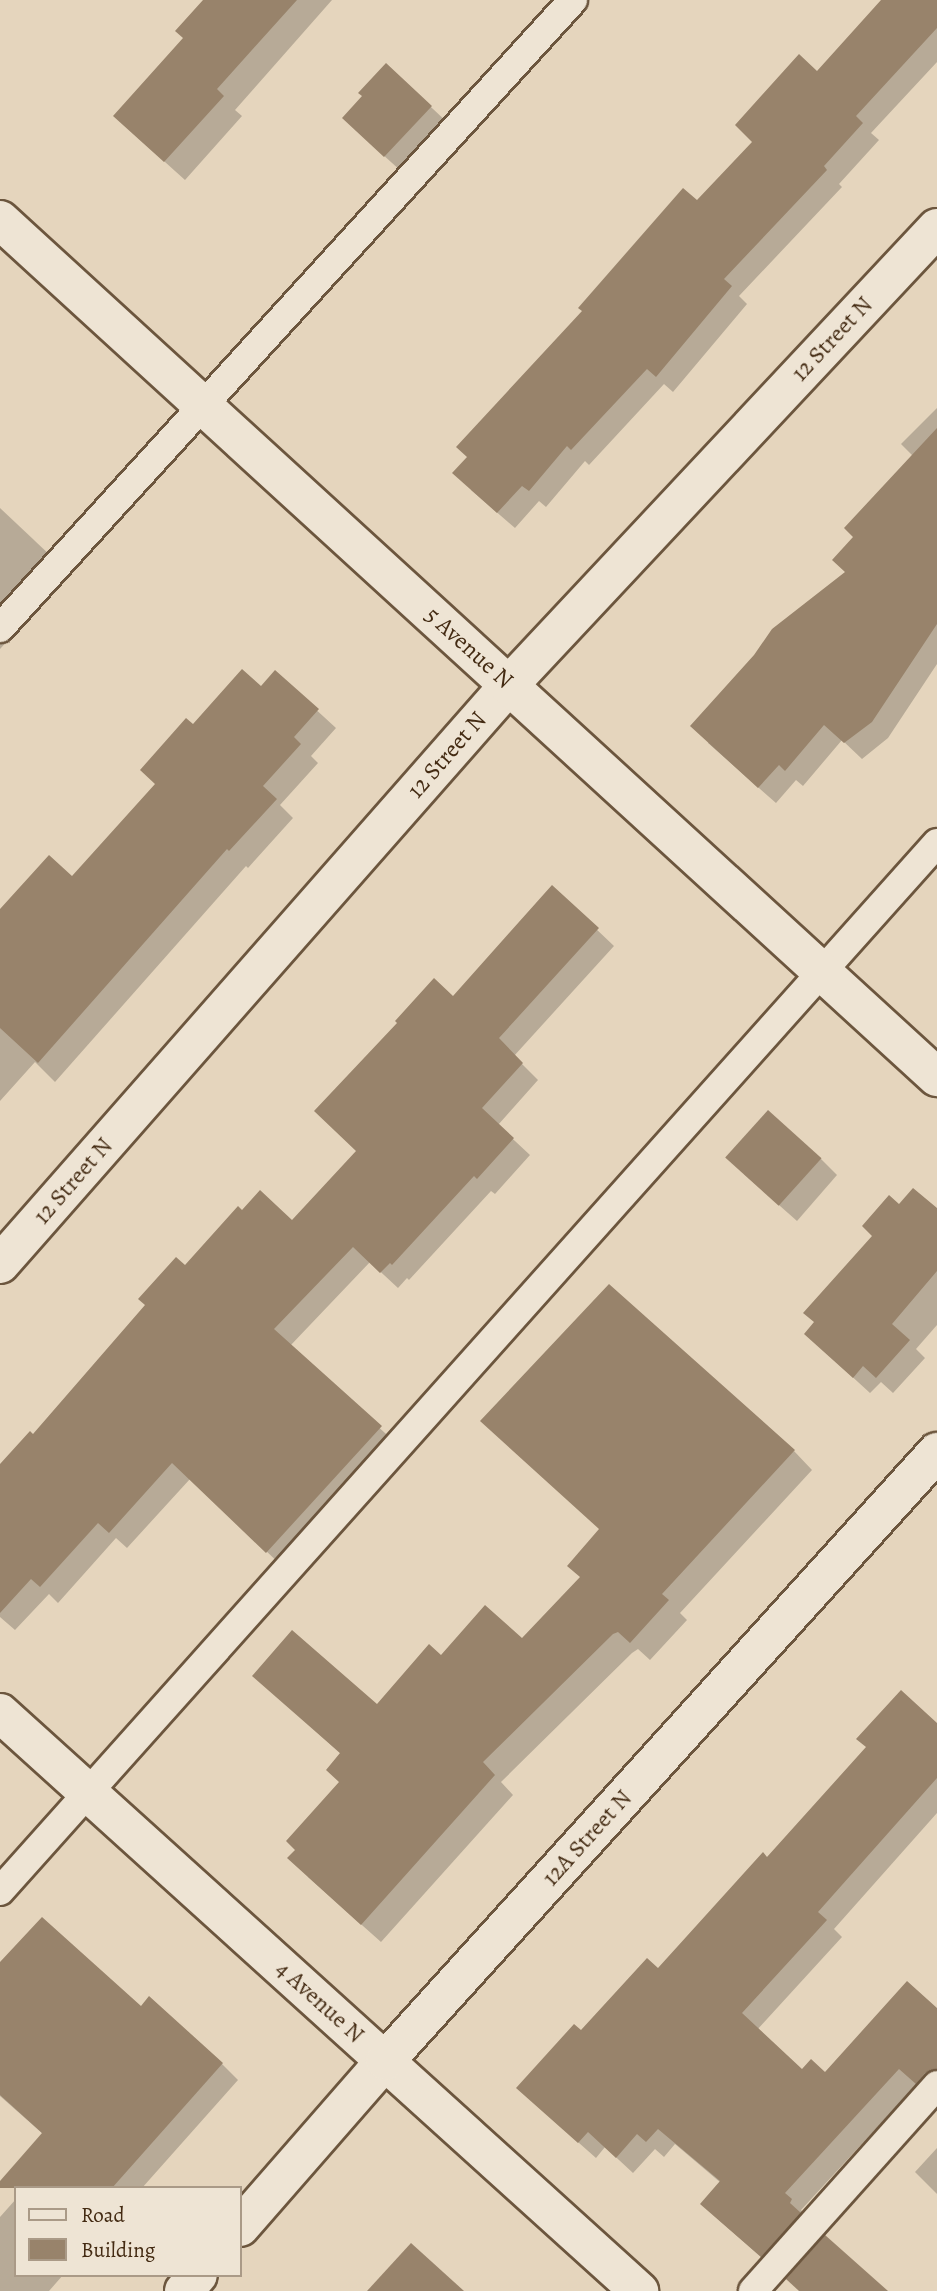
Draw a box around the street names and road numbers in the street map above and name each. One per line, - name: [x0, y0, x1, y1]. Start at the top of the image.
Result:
- street label: 12 Street N: [786, 291, 878, 387]
- street label: 5 Avenue N: [419, 601, 519, 695]
- street label: 12 Street N: [402, 706, 492, 804]
- street label: 12 Street N: [28, 1132, 118, 1230]
- street label: 12A Street N: [536, 1784, 638, 1892]
- street label: 4 Avenue N: [270, 1955, 370, 2049]

